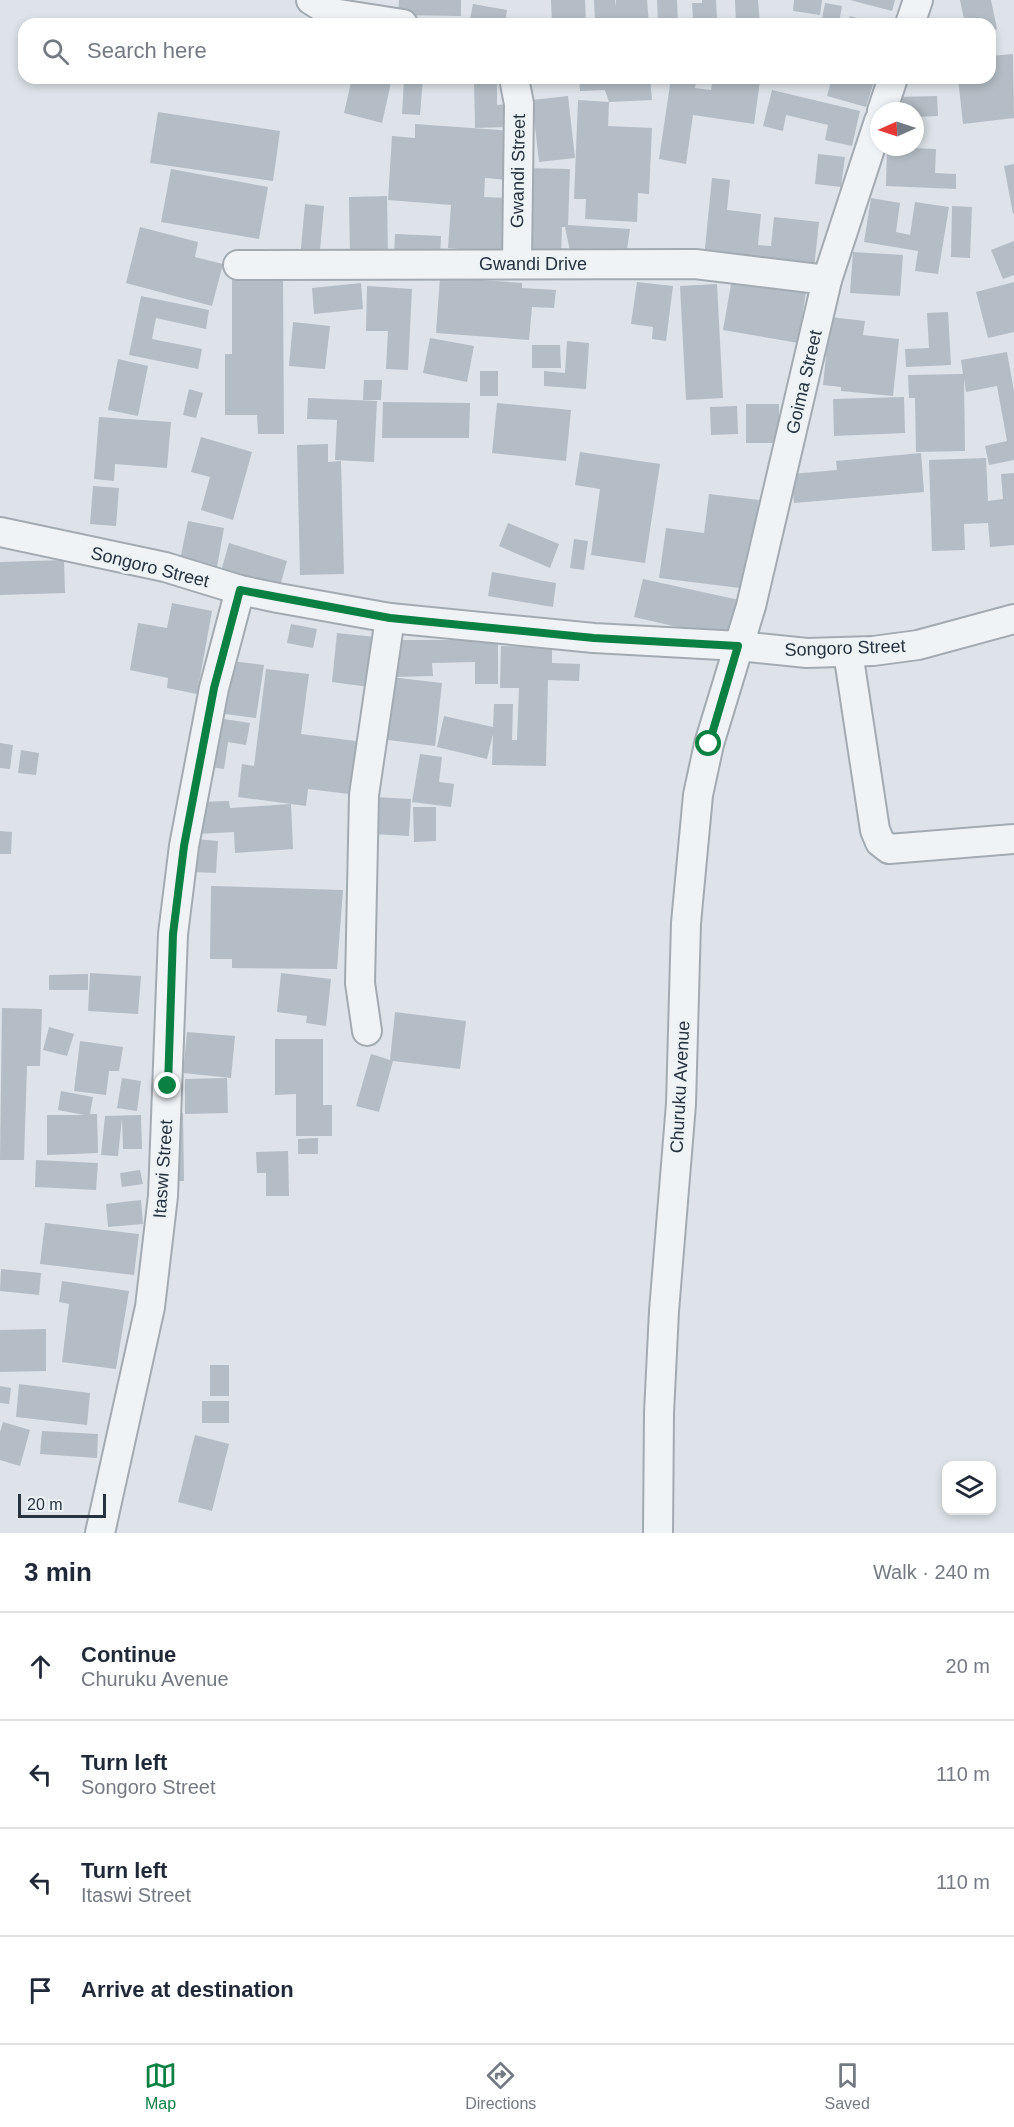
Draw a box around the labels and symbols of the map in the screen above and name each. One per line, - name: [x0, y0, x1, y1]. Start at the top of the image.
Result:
- north arrow: [870, 102, 924, 156]
- street label: Gwandi Street: [507, 114, 529, 228]
- street label: Gwandi Drive: [479, 254, 587, 274]
- street label: Goima Street: [782, 328, 826, 436]
- street label: Songoro Street: [89, 543, 211, 591]
- street label: Songoro Street: [784, 636, 906, 660]
- route start: [695, 730, 721, 756]
- street label: Churuku Avenue: [667, 1020, 693, 1154]
- route end: [154, 1072, 180, 1098]
- street label: Itaswi Street: [150, 1119, 176, 1219]
- scale bar: [18, 1491, 106, 1518]

